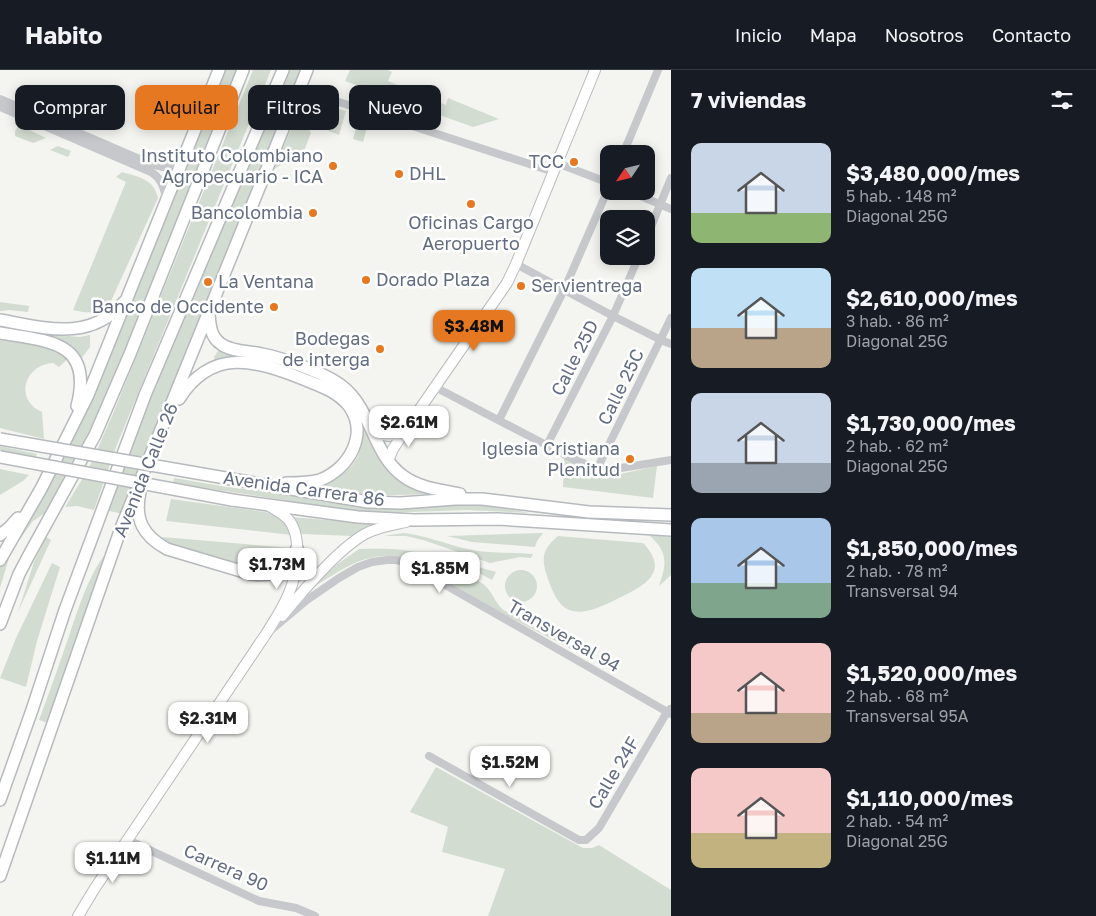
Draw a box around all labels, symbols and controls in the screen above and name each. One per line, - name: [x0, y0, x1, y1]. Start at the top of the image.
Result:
- text: Habito: [25, 20, 103, 49]
- text: Inicio: [735, 24, 782, 46]
- text: Mapa: [810, 24, 857, 46]
- text: Nosotros: [885, 24, 964, 46]
- text: Contacto: [992, 24, 1071, 46]
- chip: Comprar: [15, 85, 125, 130]
- chip: Alquilar: [135, 85, 238, 130]
- chip: Filtros: [248, 85, 339, 130]
- chip: Nuevo: [349, 85, 441, 130]
- icon: filters: [1048, 86, 1076, 114]
- text: 7 viviendas: [691, 87, 806, 113]
- place label: Instituto Colombiano Agropecuario - ICA: [141, 144, 323, 187]
- north arrow: [600, 145, 655, 200]
- map controls: [600, 145, 655, 265]
- place label: TCC: [529, 150, 564, 172]
- marker: TCC: [568, 156, 580, 168]
- marker: Instituto Colombiano Agropecuario - ICA: [327, 160, 339, 172]
- text: $3,480,000/mes: [846, 160, 1020, 186]
- place label: DHL: [409, 162, 446, 184]
- icon: home: [731, 163, 791, 223]
- marker: DHL: [393, 168, 405, 180]
- text: 5 hab. · 148 m²: [846, 186, 956, 206]
- marker: Oficinas Cargo Aeropuerto: [465, 198, 477, 210]
- place label: Bancolombia: [191, 201, 303, 223]
- text: Diagonal 25G: [846, 206, 948, 226]
- marker: Bancolombia: [307, 207, 319, 219]
- button: layers: [600, 210, 655, 265]
- place label: Oficinas Cargo Aeropuerto: [408, 211, 534, 254]
- place label: Dorado Plaza: [376, 268, 490, 290]
- place label: La Ventana: [218, 270, 314, 292]
- marker: Dorado Plaza: [360, 274, 372, 286]
- place label: Servientrega: [531, 274, 642, 296]
- marker: La Ventana: [202, 276, 214, 288]
- marker: Servientrega: [515, 280, 527, 292]
- text: $2,610,000/mes: [846, 285, 1018, 311]
- icon: home: [731, 288, 791, 348]
- place label: Banco de Occidente: [92, 295, 264, 317]
- marker: Banco de Occidente: [268, 301, 280, 313]
- pin: $3.48M: [433, 310, 515, 352]
- text: 3 hab. · 86 m²: [846, 311, 949, 331]
- text: $3.48M: [444, 316, 504, 336]
- street label: Calle 25D: [546, 316, 603, 399]
- place label: Bodegas de interga: [283, 327, 370, 370]
- text: Diagonal 25G: [846, 331, 948, 351]
- marker: Bodegas de interga: [374, 343, 386, 355]
- street label: Calle 25C: [592, 345, 648, 428]
- street label: Avenida Calle 26: [108, 399, 182, 540]
- pin: $2.61M: [368, 406, 450, 448]
- text: $1,730,000/mes: [846, 410, 1016, 436]
- text: $2.61M: [380, 412, 438, 432]
- icon: home: [731, 413, 791, 473]
- text: 2 hab. · 62 m²: [846, 436, 948, 456]
- place label: Iglesia Cristiana Plenitud: [481, 437, 620, 480]
- marker: Iglesia Cristiana Plenitud: [624, 453, 636, 465]
- text: Diagonal 25G: [846, 456, 948, 476]
- street label: Avenida Carrera 86: [222, 466, 386, 510]
- text: $1,850,000/mes: [846, 535, 1018, 561]
- icon: home: [731, 538, 791, 598]
- pin: $1.73M: [236, 548, 318, 590]
- pin: $1.85M: [399, 552, 481, 594]
- text: $1.73M: [249, 554, 305, 574]
- text: $1.85M: [411, 558, 469, 578]
- text: 2 hab. · 78 m²: [846, 561, 947, 581]
- text: Transversal 94: [846, 581, 958, 601]
- street label: Transversal 94: [504, 594, 625, 676]
- text: $1,520,000/mes: [846, 660, 1017, 686]
- icon: home: [731, 663, 791, 723]
- text: 2 hab. · 68 m²: [846, 686, 949, 706]
- pin: $2.31M: [167, 702, 249, 744]
- text: Transversal 95A: [846, 706, 968, 726]
- text: $2.31M: [179, 708, 237, 728]
- street label: Calle 24F: [583, 732, 643, 813]
- pin: $1.52M: [469, 746, 551, 788]
- text: $1.52M: [481, 752, 539, 772]
- text: $1,110,000/mes: [846, 785, 1013, 811]
- icon: home: [731, 788, 791, 848]
- text: 2 hab. · 54 m²: [846, 811, 948, 831]
- text: Diagonal 25G: [846, 831, 948, 851]
- street label: Carrera 90: [181, 839, 272, 895]
- pin: $1.11M: [72, 842, 154, 884]
- text: $1.11M: [86, 848, 140, 868]

